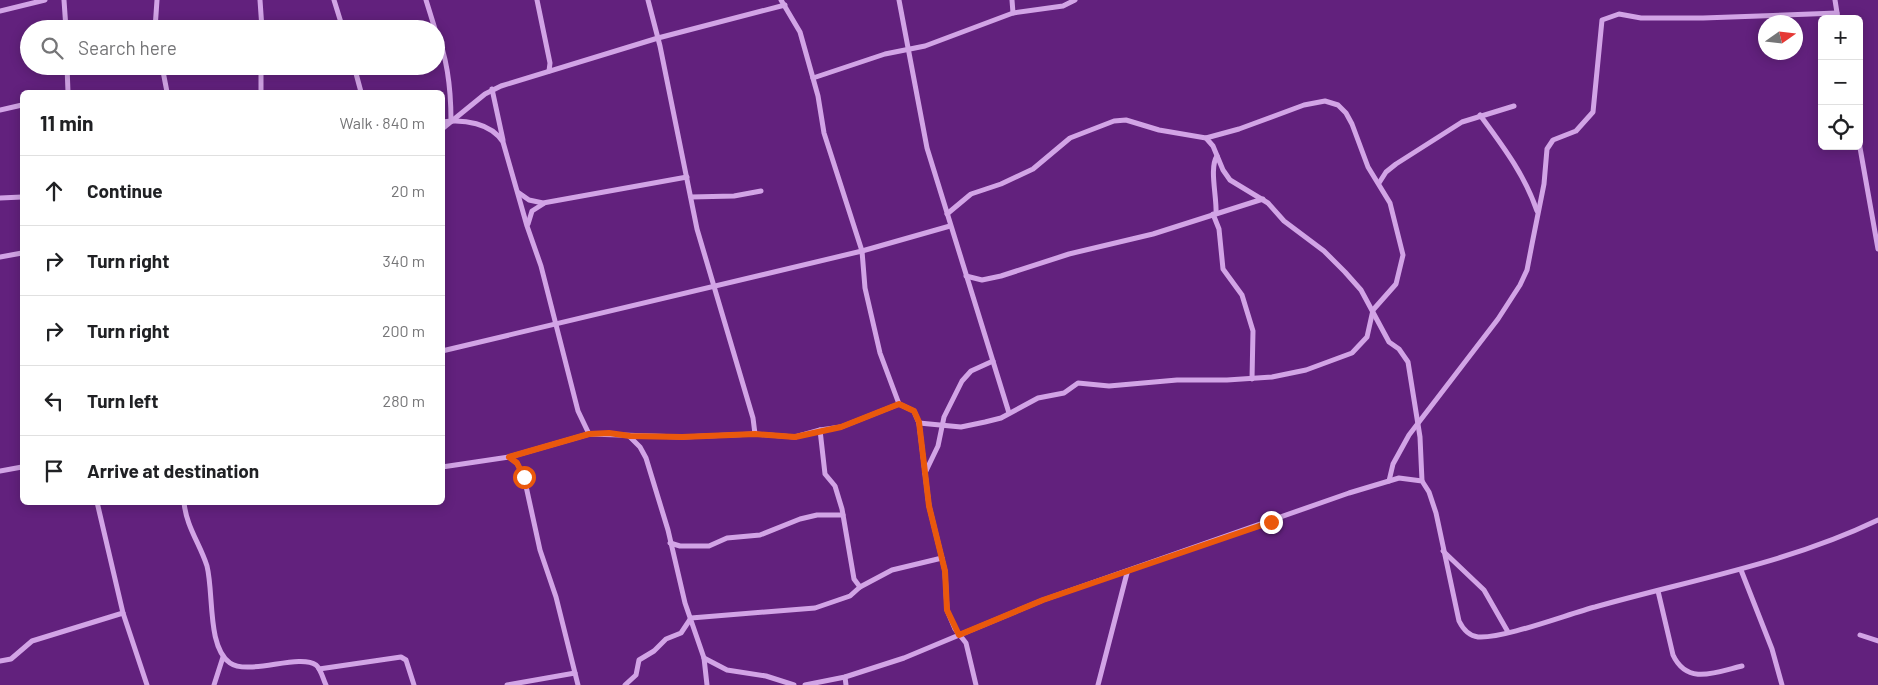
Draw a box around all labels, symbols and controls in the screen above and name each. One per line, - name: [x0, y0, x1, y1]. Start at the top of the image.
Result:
- north arrow: [1758, 15, 1803, 60]
- map controls: [1818, 15, 1863, 150]
- button: +: [1818, 15, 1863, 60]
- search box: [20, 20, 445, 75]
- icon: search: [38, 34, 66, 62]
- text: Search here: [78, 36, 177, 59]
- button: −: [1818, 60, 1863, 105]
- button: locate: [1818, 105, 1863, 150]
- text: 11 min: [40, 110, 94, 135]
- text: Walk · 840 m: [339, 113, 425, 132]
- icon: ahead: [40, 177, 68, 205]
- text: Continue: [87, 179, 163, 202]
- text: 20 m: [391, 181, 425, 200]
- icon: right: [40, 247, 68, 275]
- text: Turn right: [87, 249, 169, 272]
- text: 340 m: [382, 251, 425, 270]
- icon: right: [40, 317, 68, 345]
- text: Turn right: [87, 319, 169, 342]
- text: 200 m: [382, 321, 425, 340]
- icon: left: [40, 387, 68, 415]
- text: Turn left: [87, 389, 158, 412]
- text: 280 m: [383, 391, 425, 410]
- icon: arrive: [40, 457, 68, 485]
- text: Arrive at destination: [87, 459, 259, 482]
- route start: [513, 466, 536, 489]
- route end: [1260, 511, 1283, 534]

